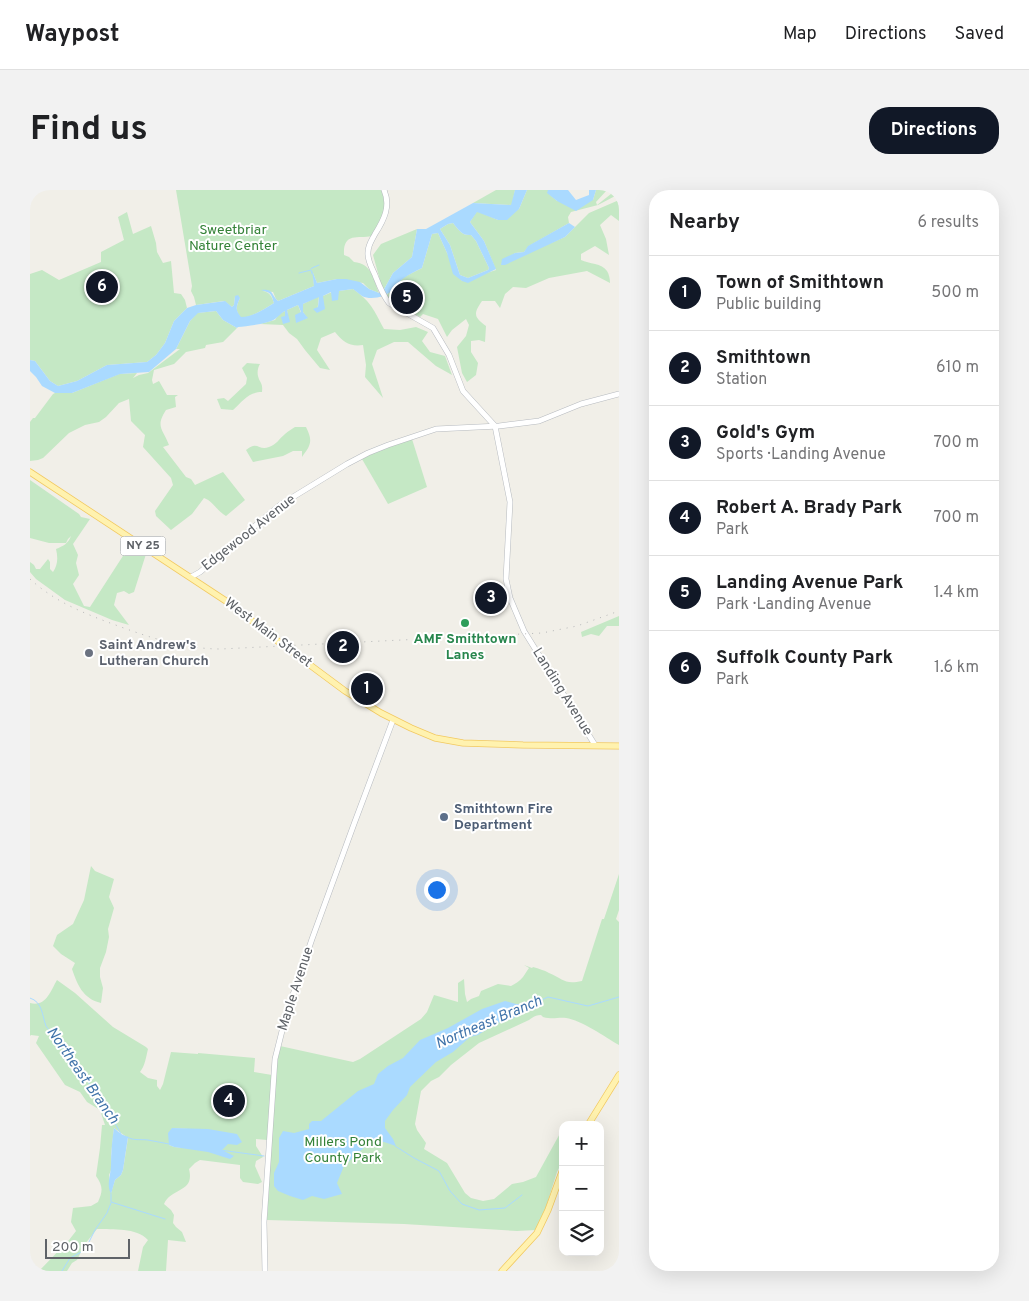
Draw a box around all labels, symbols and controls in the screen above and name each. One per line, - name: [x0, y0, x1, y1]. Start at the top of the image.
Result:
- text: Waypost: [25, 20, 119, 50]
- text: Map: [783, 23, 817, 46]
- text: Directions: [845, 23, 927, 46]
- text: Saved: [955, 23, 1004, 46]
- button: Directions: [869, 107, 999, 154]
- text: Find us: [30, 108, 148, 152]
- text: Nearby: [669, 209, 740, 236]
- text: 6 results: [917, 213, 979, 233]
- park label: Sweetbriar Nature Center: [189, 222, 278, 255]
- pin: 6: [86, 268, 118, 306]
- text: Town of Smithtown: [716, 271, 884, 295]
- pin: 5: [391, 279, 423, 317]
- text: 1: [682, 283, 688, 303]
- text: 500 m: [931, 283, 979, 303]
- text: Public building: [716, 295, 821, 315]
- text: Smithtown: [716, 346, 811, 370]
- text: 2: [680, 358, 690, 378]
- text: 610 m: [936, 358, 979, 378]
- text: Station: [716, 370, 767, 390]
- text: Gold's Gym: [716, 421, 815, 445]
- text: 3: [680, 433, 690, 453]
- text: 700 m: [933, 433, 979, 453]
- text: Sports · Landing Avenue: [716, 445, 886, 465]
- street label: Edgewood Avenue: [199, 491, 299, 575]
- text: Robert A. Brady Park: [716, 496, 902, 520]
- text: 4: [680, 508, 690, 528]
- text: 700 m: [933, 508, 979, 528]
- text: Park: [716, 520, 749, 540]
- road number: NY 25: [120, 536, 166, 556]
- text: Landing Avenue Park: [716, 571, 903, 595]
- pin: 3: [475, 579, 507, 617]
- text: 5: [680, 583, 690, 603]
- text: 1.4 km: [934, 583, 979, 603]
- street label: West Main Street: [221, 595, 315, 671]
- text: Park · Landing Avenue: [716, 595, 871, 615]
- marker: AMF Smithtown Lanes: [459, 617, 471, 629]
- pin: 2: [327, 628, 359, 666]
- place label: AMF Smithtown Lanes: [414, 631, 516, 664]
- place label: Saint Andrew's Lutheran Church: [99, 637, 209, 670]
- street label: Landing Avenue: [528, 645, 596, 739]
- text: Suffolk County Park: [716, 646, 893, 670]
- marker: Saint Andrew's Lutheran Church: [83, 647, 95, 659]
- text: 6: [680, 658, 690, 678]
- text: 1.6 km: [934, 658, 979, 678]
- pin: 1: [351, 670, 383, 708]
- text: Park: [716, 670, 749, 690]
- place label: Smithtown Fire Department: [454, 801, 553, 834]
- marker: Smithtown Fire Department: [438, 811, 450, 823]
- your location: [424, 877, 450, 903]
- street label: Maple Avenue: [274, 945, 318, 1033]
- water label: Northeast Branch: [433, 992, 545, 1054]
- water label: Northeast Branch: [42, 1024, 122, 1128]
- pin: 4: [213, 1082, 245, 1120]
- map controls: [559, 1121, 604, 1256]
- button: +: [559, 1121, 604, 1166]
- park label: Millers Pond County Park: [304, 1134, 382, 1167]
- button: −: [559, 1166, 604, 1211]
- button: layers: [559, 1211, 604, 1256]
- scale bar: [45, 1236, 130, 1259]
- text: 200 m: [52, 1239, 94, 1256]

